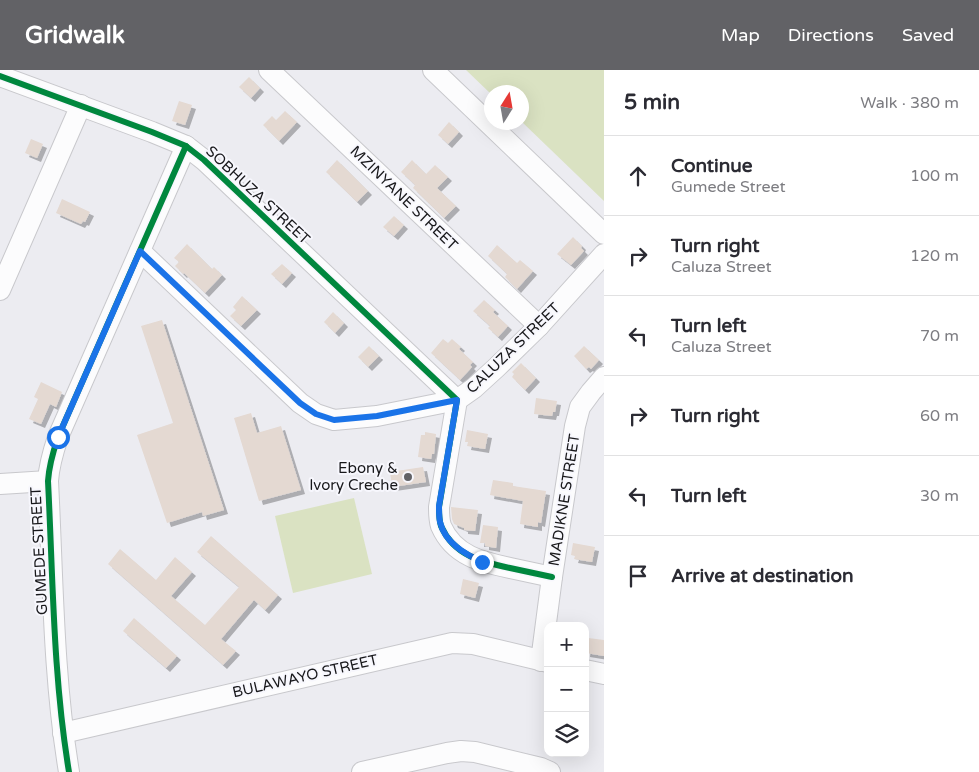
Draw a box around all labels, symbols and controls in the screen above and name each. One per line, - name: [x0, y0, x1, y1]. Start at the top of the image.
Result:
- text: Gridwalk: [25, 21, 125, 50]
- text: Map: [721, 24, 760, 46]
- text: Directions: [788, 24, 874, 46]
- text: Saved: [902, 24, 954, 46]
- north arrow: [484, 85, 529, 130]
- text: 5 min: [624, 90, 680, 115]
- text: Walk · 380 m: [860, 93, 959, 113]
- street label: SOBHUZA STREET: [202, 142, 314, 248]
- street label: MZINYANE STREET: [346, 142, 462, 254]
- text: Continue: [671, 155, 753, 177]
- icon: ahead: [624, 162, 652, 190]
- text: 100 m: [910, 166, 959, 186]
- text: Gumede Street: [671, 177, 786, 197]
- text: Turn right: [671, 235, 759, 257]
- icon: right: [624, 242, 652, 270]
- text: 120 m: [910, 246, 959, 266]
- text: Caluza Street: [671, 257, 772, 277]
- street label: CALUZA STREET: [463, 299, 563, 397]
- text: Turn left: [671, 315, 747, 337]
- icon: left: [624, 322, 652, 350]
- text: 70 m: [920, 326, 959, 346]
- text: Caluza Street: [671, 337, 772, 357]
- icon: right: [624, 402, 652, 430]
- text: Turn right: [671, 405, 759, 427]
- text: 60 m: [920, 406, 959, 426]
- route start: [47, 426, 70, 449]
- street label: MADIKNE STREET: [545, 433, 583, 567]
- place label: Ebony & Ivory Creche: [309, 459, 398, 494]
- marker: Ebony & Ivory Creche: [402, 471, 414, 483]
- icon: left: [624, 482, 652, 510]
- text: Turn left: [671, 485, 747, 507]
- street label: GUMEDE STREET: [27, 486, 51, 616]
- text: 30 m: [920, 486, 959, 506]
- route end: [471, 551, 494, 574]
- icon: arrive: [624, 562, 652, 590]
- text: Arrive at destination: [671, 565, 854, 587]
- map controls: [544, 622, 589, 757]
- button: +: [544, 622, 589, 667]
- street label: BULAWAYO STREET: [231, 650, 379, 702]
- button: −: [544, 667, 589, 712]
- button: layers: [544, 712, 589, 757]

